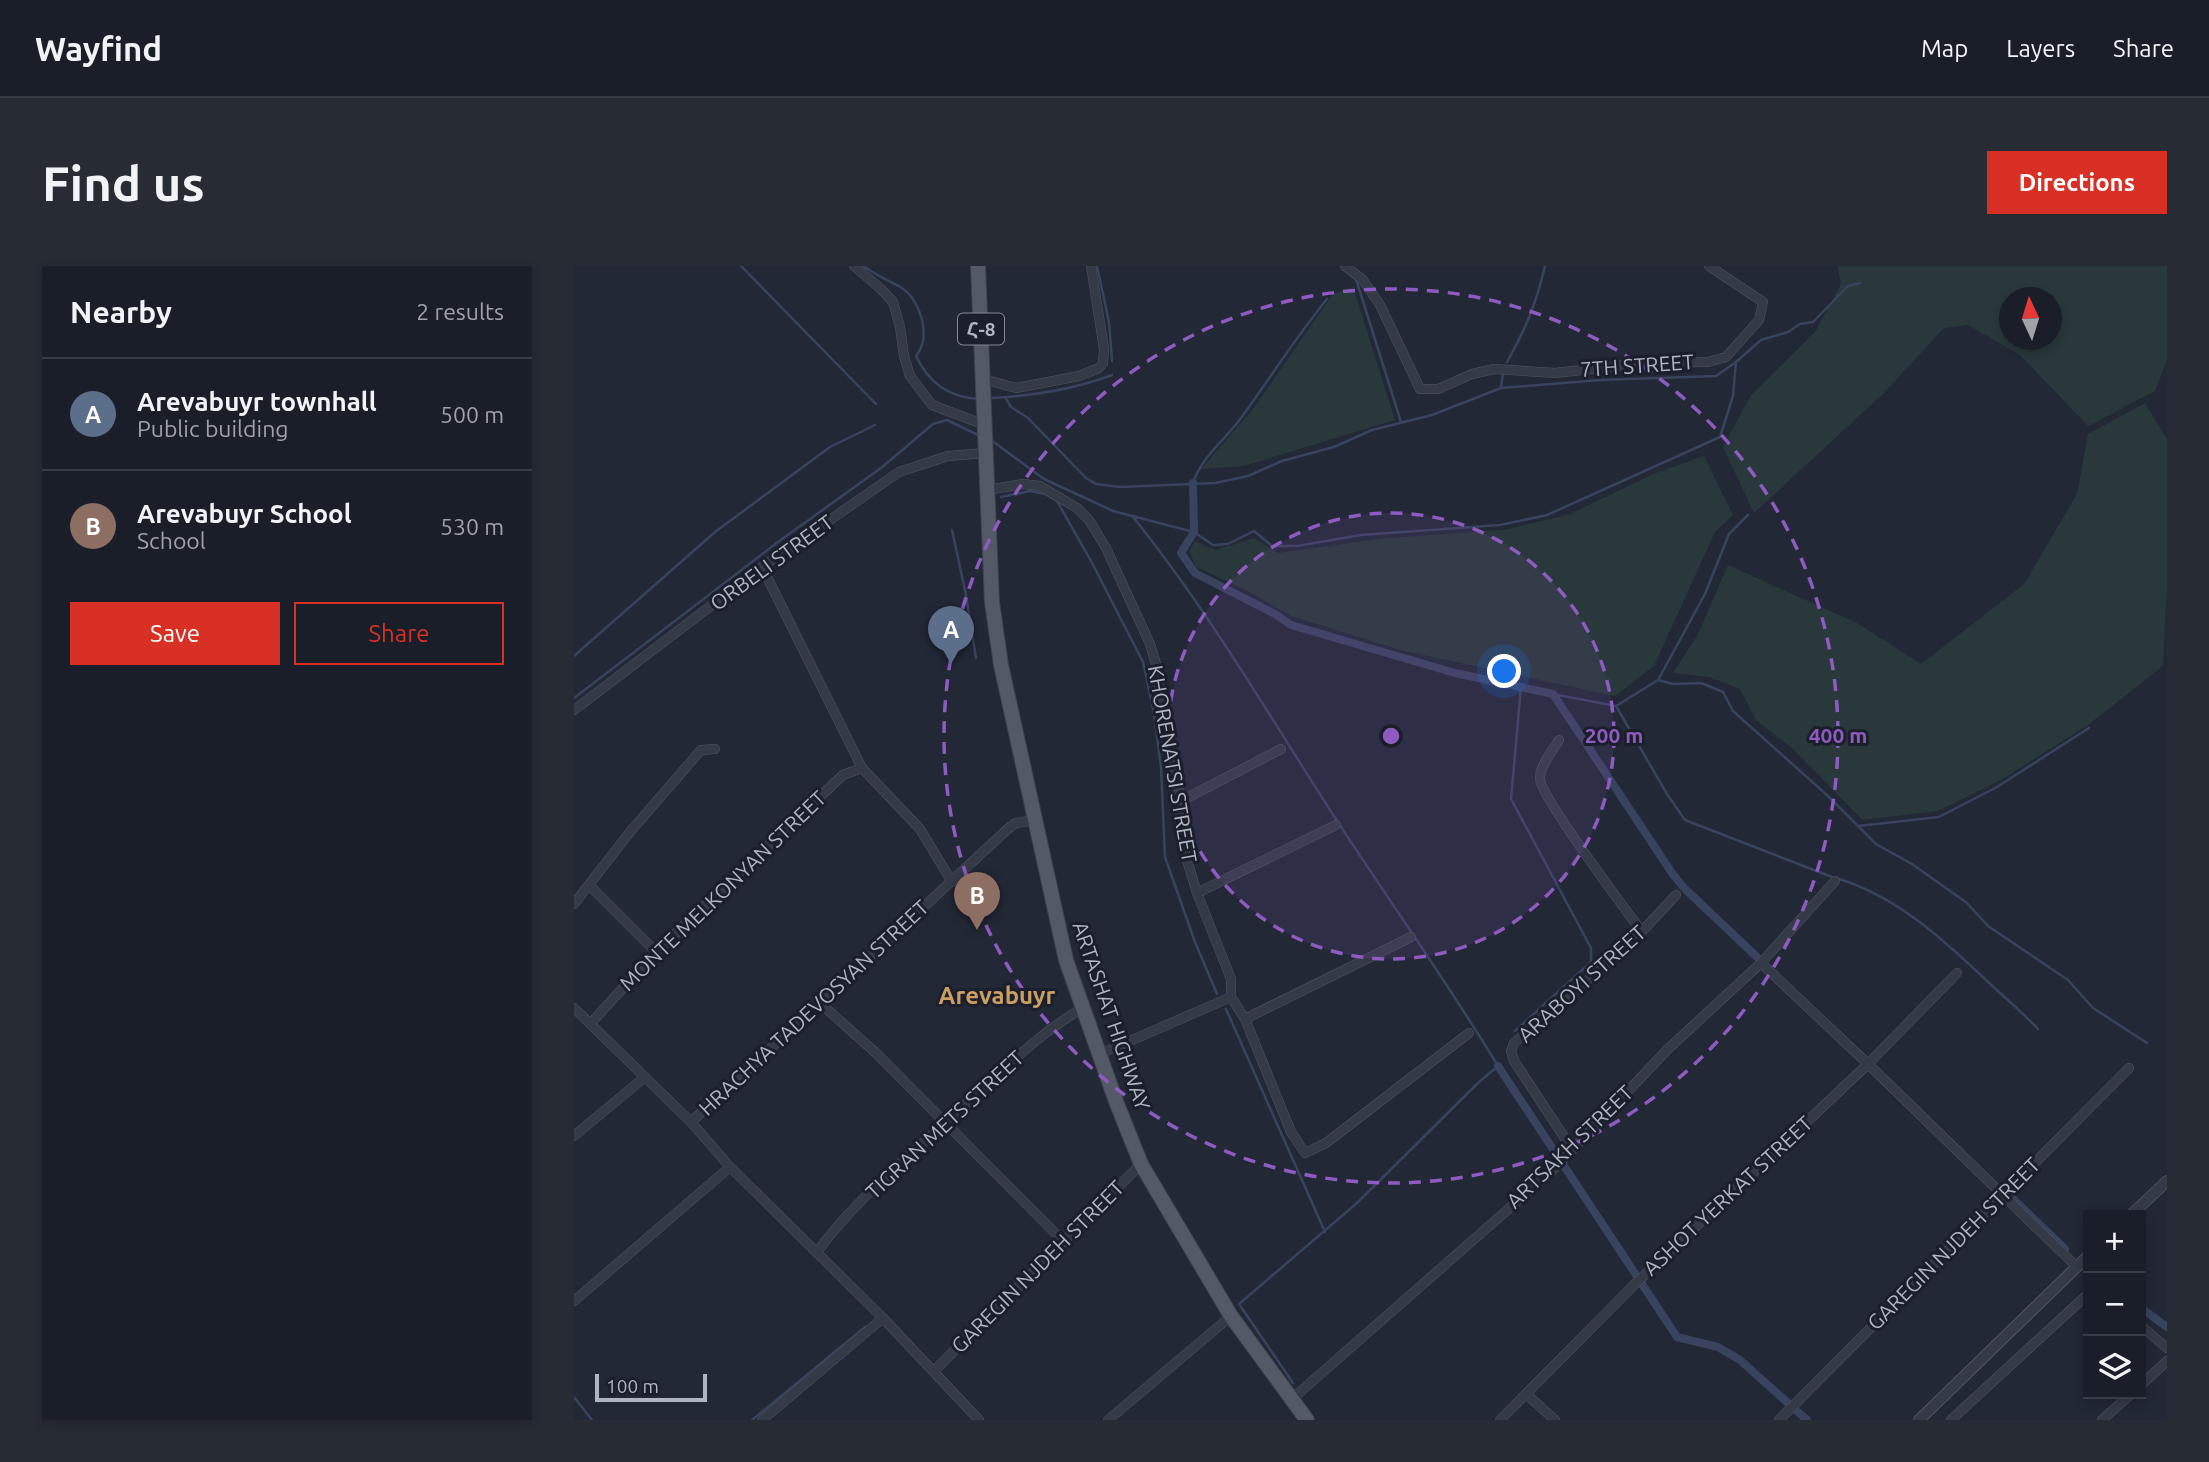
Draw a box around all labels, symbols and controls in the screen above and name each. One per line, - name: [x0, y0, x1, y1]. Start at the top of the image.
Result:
- text: Wayfind: [35, 30, 162, 67]
- text: Map: [1921, 35, 1968, 62]
- text: Layers: [2006, 35, 2075, 62]
- text: Share: [2113, 35, 2174, 62]
- button: Directions: [1987, 151, 2167, 214]
- text: Find us: [42, 155, 205, 210]
- north arrow: [1999, 287, 2062, 350]
- text: Nearby: [70, 295, 172, 329]
- text: 2 results: [416, 299, 504, 324]
- road number: Հ-8: [958, 314, 1004, 344]
- street label: 7TH STREET: [1579, 349, 1695, 381]
- text: Arevabuyr townhall: [137, 387, 377, 416]
- text: A: [85, 402, 101, 427]
- text: 500 m: [440, 402, 504, 427]
- text: Public building: [137, 416, 289, 441]
- text: Arevabuyr School: [137, 499, 352, 528]
- street label: ORBELI STREET: [705, 509, 838, 615]
- text: B: [85, 514, 101, 539]
- text: 530 m: [440, 514, 504, 539]
- text: School: [137, 528, 206, 553]
- button: Save: [70, 602, 280, 665]
- button: Share: [294, 602, 504, 665]
- pin: A: [928, 606, 974, 664]
- your location: [1487, 654, 1521, 688]
- street label: KHORENATSI STREET: [1144, 663, 1202, 865]
- text: 200 m: [1585, 723, 1643, 747]
- text: 400 m: [1809, 723, 1867, 747]
- centre of rings: [1379, 724, 1403, 748]
- street label: MONTE MELKONYAN STREET: [614, 785, 831, 995]
- pin: B: [954, 872, 1000, 930]
- street label: HRACHYA TADEVOSYAN STREET: [694, 894, 933, 1120]
- street label: ARTASHAT HIGHWAY: [1068, 918, 1156, 1113]
- street label: ARABOYI STREET: [1513, 919, 1650, 1047]
- district label: Arevabuyr: [939, 982, 1056, 1009]
- street label: TIGRAN METS STREET: [861, 1045, 1028, 1204]
- street label: ARTSAKH STREET: [1501, 1080, 1638, 1213]
- street label: ASHOT YERKAT STREET: [1638, 1110, 1817, 1280]
- street label: GAREGIN NJDEH STREET: [1862, 1152, 2045, 1334]
- street label: GAREGIN NJDEH STREET: [946, 1175, 1129, 1357]
- map controls: [2083, 1210, 2146, 1399]
- button: +: [2083, 1210, 2146, 1273]
- button: −: [2083, 1273, 2146, 1336]
- button: layers: [2083, 1336, 2146, 1399]
- scale bar: [595, 1371, 707, 1403]
- text: 100 m: [606, 1375, 659, 1397]

